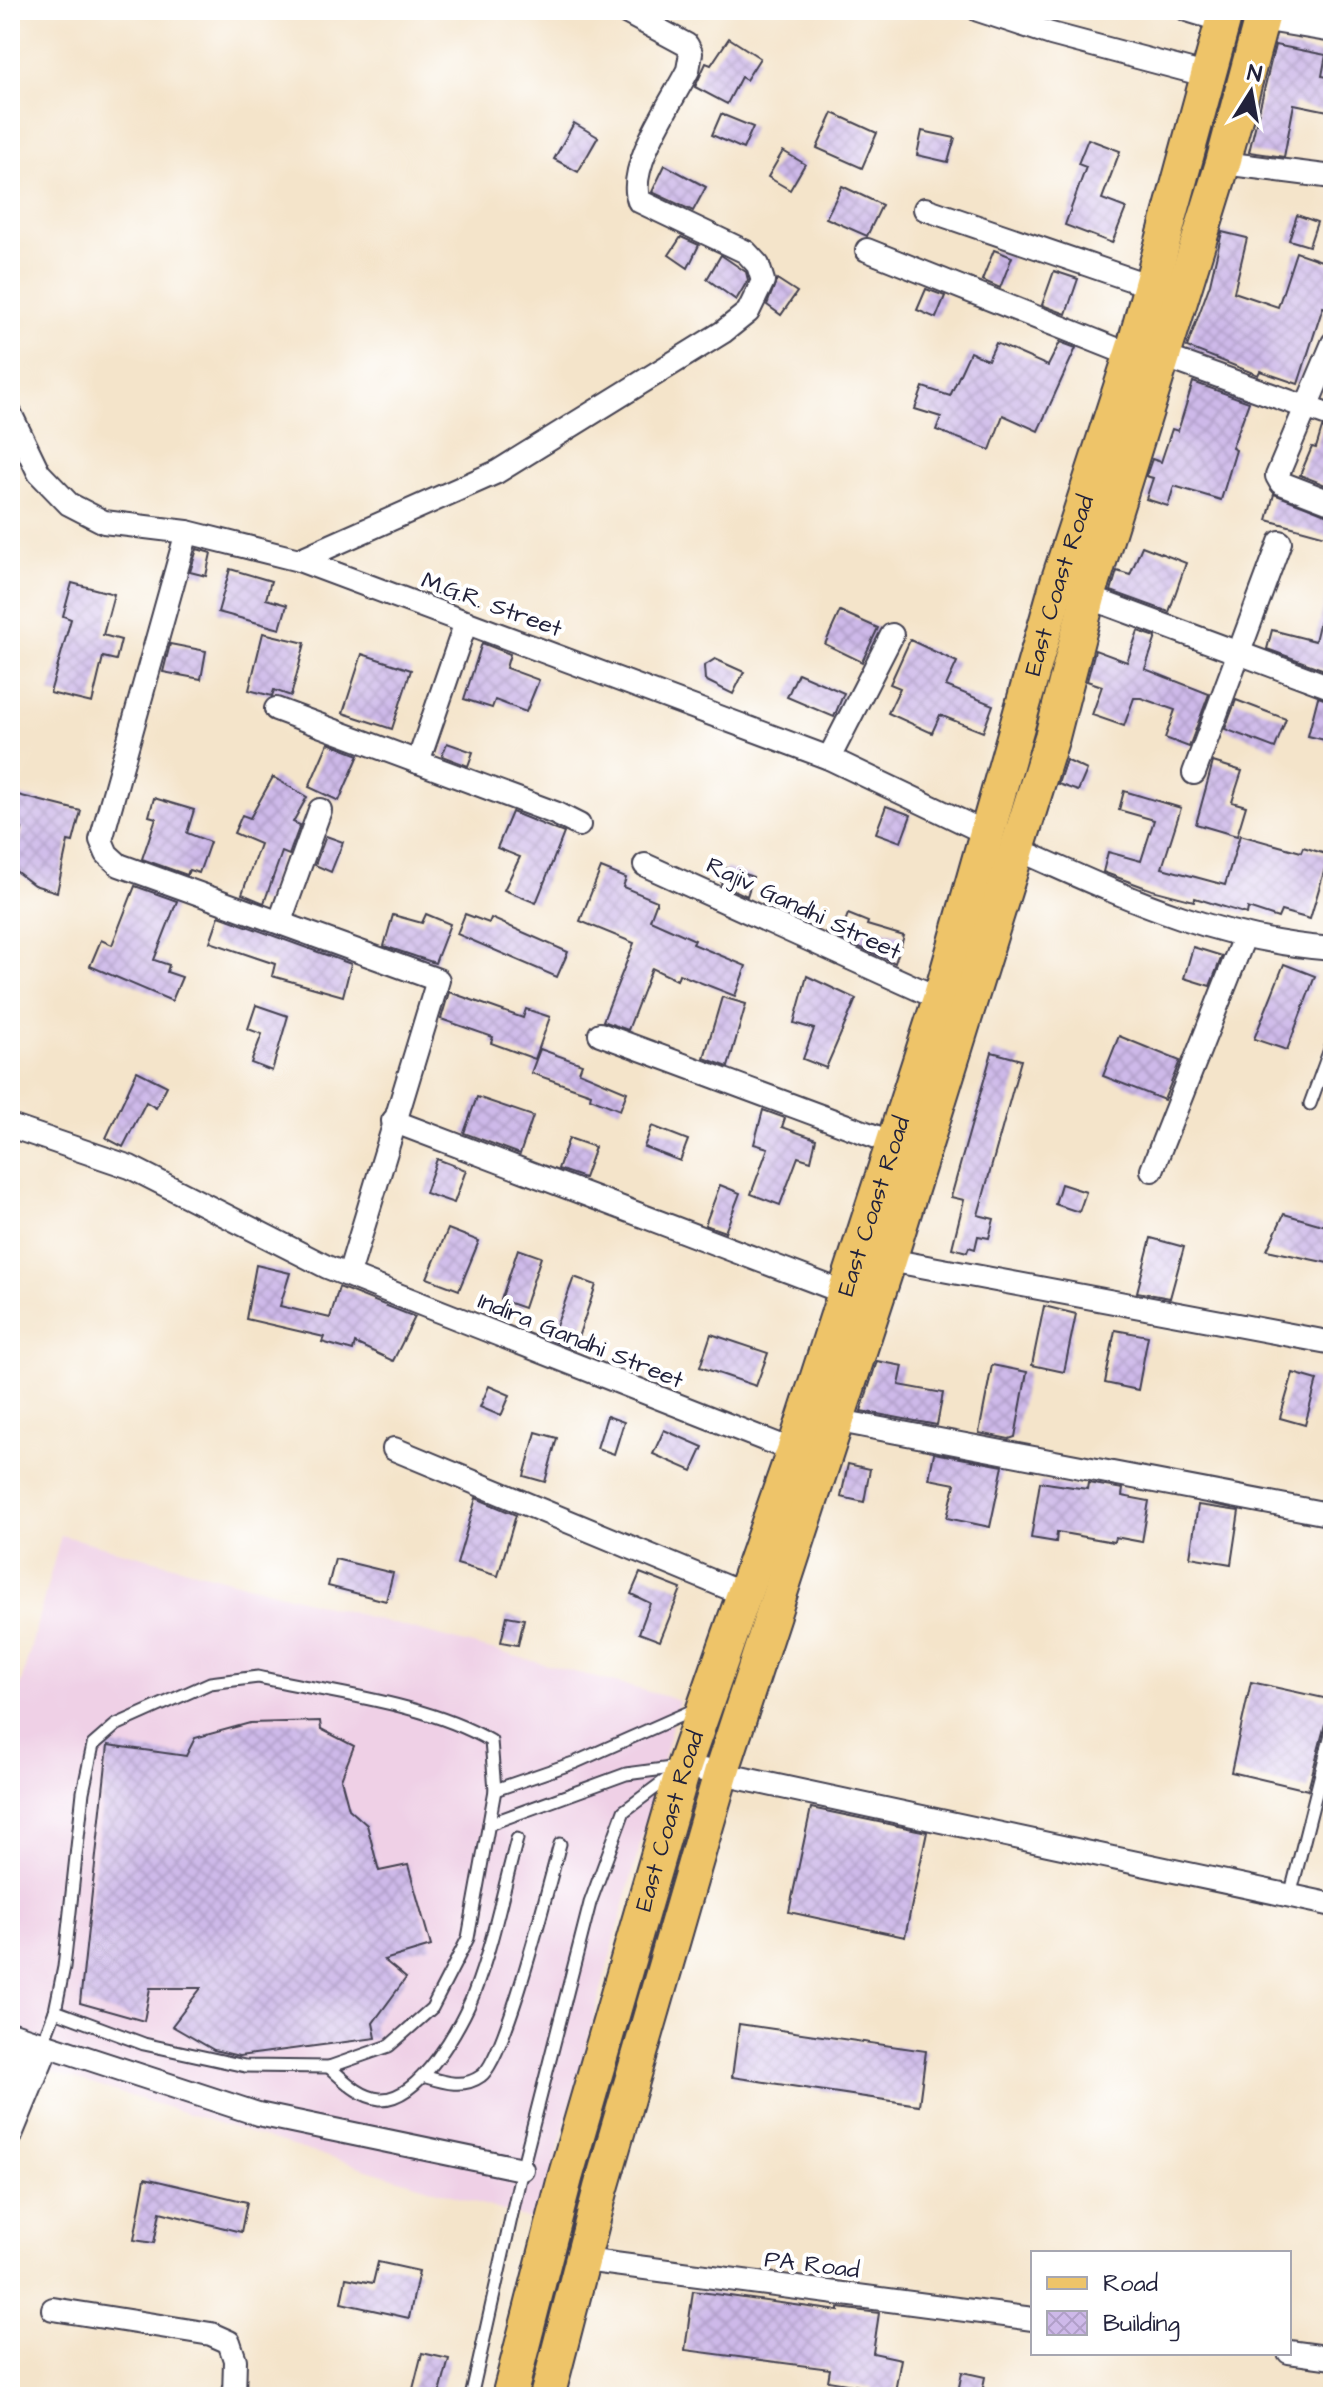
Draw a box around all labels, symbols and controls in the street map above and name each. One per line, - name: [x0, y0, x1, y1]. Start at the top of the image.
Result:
- north arrow: [1211, 52, 1291, 132]
- text: N: [1245, 57, 1264, 90]
- street label: East Coast Road: [1016, 491, 1103, 680]
- street label: M.G.R. Street: [417, 564, 567, 646]
- street label: Rajiv Gandhi Street: [701, 849, 907, 969]
- street label: East Coast Road: [829, 1112, 919, 1301]
- street label: Indira Gandhi Street: [473, 1284, 689, 1398]
- street label: East Coast Road: [627, 1726, 713, 1915]
- street label: PA Road: [762, 2242, 861, 2288]
- legend: [1031, 2251, 1291, 2355]
- text: Road: [1103, 2267, 1158, 2301]
- text: Building: [1103, 2307, 1180, 2342]

